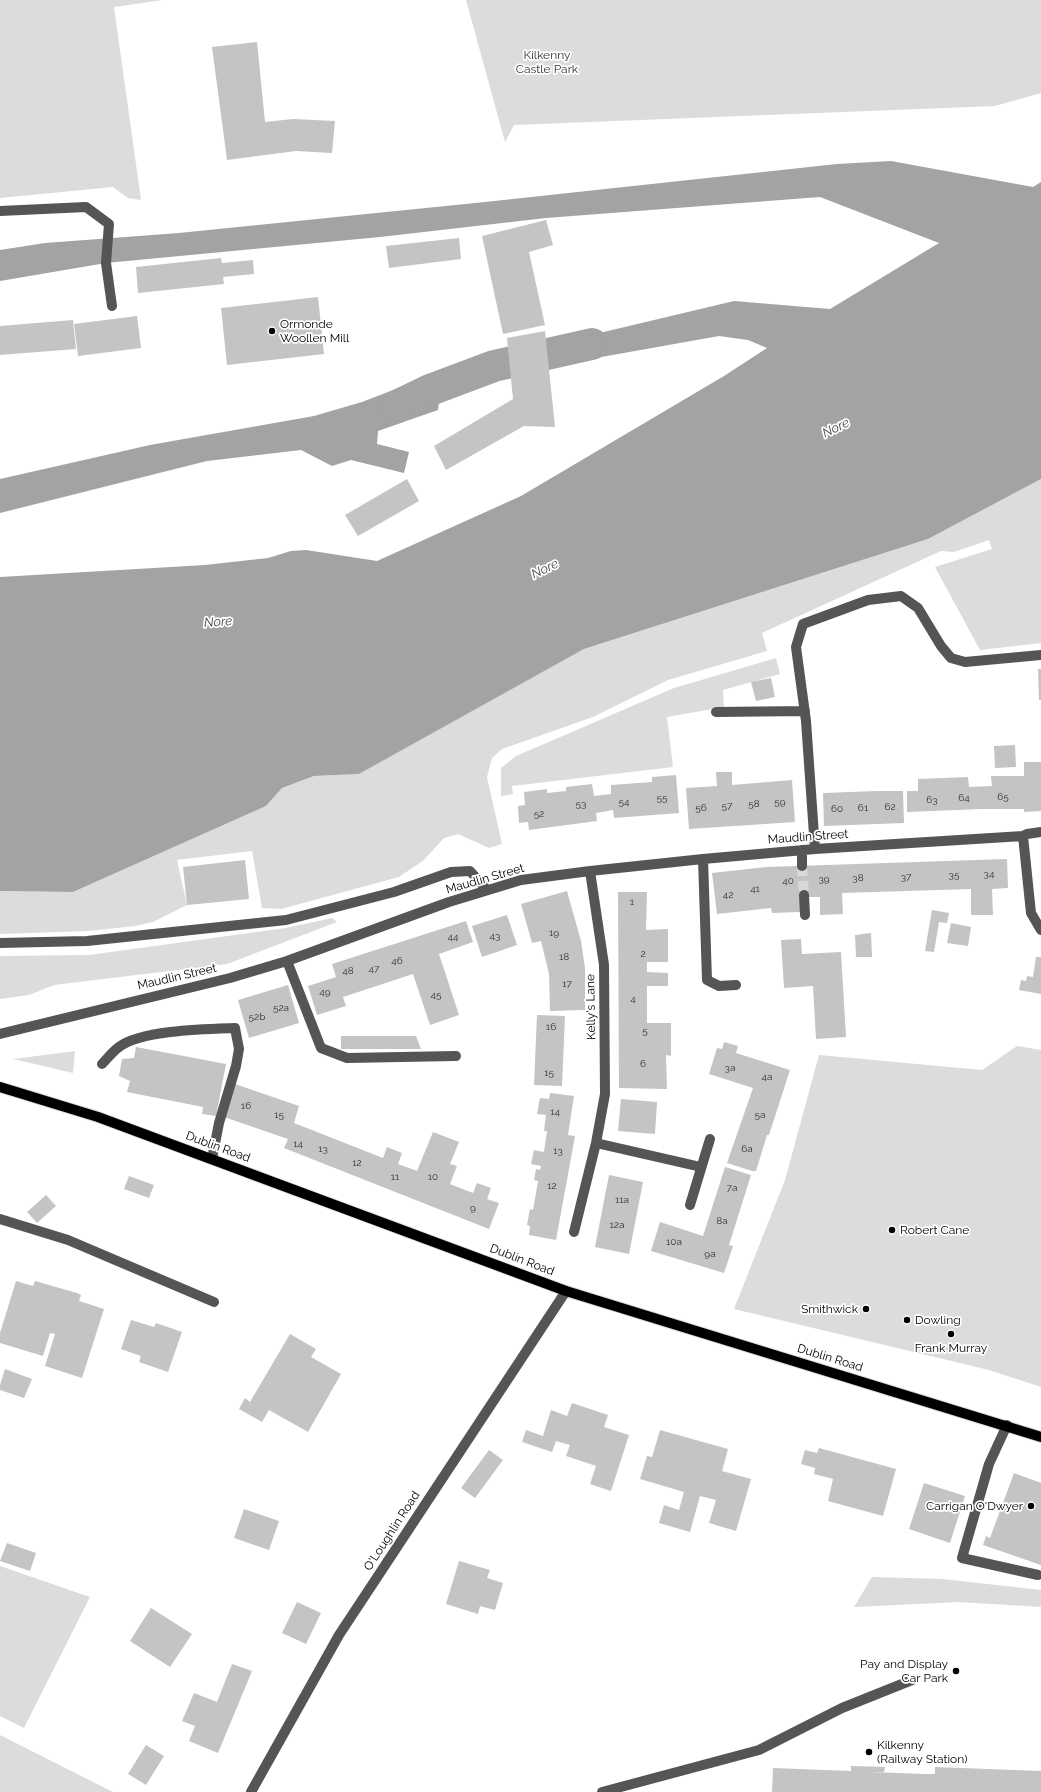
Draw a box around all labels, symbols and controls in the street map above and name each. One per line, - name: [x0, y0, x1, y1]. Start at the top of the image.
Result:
- park label: Kilkenny Castle Park: [516, 48, 578, 76]
- place label: Ormonde Woollen Mill: [280, 317, 349, 345]
- marker: Ormonde Woollen Mill: [267, 326, 277, 336]
- water label: Nore: [820, 415, 852, 441]
- water label: Nore: [529, 556, 561, 582]
- water label: Nore: [203, 613, 233, 631]
- house number: 65: [997, 791, 1009, 803]
- house number: 55: [657, 792, 667, 804]
- house number: 64: [958, 792, 970, 804]
- house number: 63: [926, 794, 938, 806]
- house number: 54: [619, 796, 629, 808]
- house number: 59: [774, 796, 786, 808]
- house number: 53: [576, 798, 586, 810]
- house number: 58: [748, 798, 760, 810]
- house number: 57: [722, 800, 732, 812]
- house number: 62: [884, 801, 896, 813]
- house number: 56: [695, 802, 707, 814]
- house number: 61: [858, 802, 868, 814]
- house number: 60: [831, 803, 843, 815]
- house number: 52: [534, 808, 544, 820]
- street label: Maudlin Street: [767, 827, 849, 847]
- street label: Maudlin Street: [444, 861, 526, 897]
- house number: 34: [984, 868, 994, 880]
- house number: 35: [949, 869, 959, 881]
- house number: 37: [901, 871, 911, 883]
- house number: 38: [852, 872, 864, 884]
- house number: 39: [818, 873, 830, 885]
- house number: 40: [782, 875, 794, 887]
- house number: 41: [750, 883, 760, 895]
- house number: 42: [723, 889, 733, 901]
- house number: 1: [630, 896, 634, 908]
- house number: 19: [549, 927, 559, 939]
- house number: 43: [490, 930, 500, 942]
- house number: 44: [448, 931, 458, 943]
- house number: 2: [640, 948, 646, 960]
- house number: 18: [559, 951, 569, 963]
- house number: 46: [391, 955, 403, 967]
- street label: Maudlin Street: [136, 961, 218, 993]
- house number: 47: [369, 963, 379, 975]
- house number: 48: [342, 965, 354, 977]
- street label: Kelly's Lane: [583, 974, 599, 1040]
- house number: 17: [562, 978, 572, 990]
- house number: 49: [319, 986, 331, 998]
- house number: 45: [431, 989, 441, 1001]
- house number: 4: [630, 993, 636, 1005]
- house number: 52a: [273, 1002, 289, 1014]
- house number: 52b: [249, 1011, 265, 1023]
- house number: 16: [546, 1021, 556, 1033]
- house number: 5: [642, 1025, 648, 1037]
- house number: 6: [640, 1058, 646, 1070]
- house number: 3a: [725, 1062, 735, 1074]
- house number: 15: [544, 1067, 554, 1079]
- house number: 4a: [762, 1071, 772, 1083]
- house number: 16: [241, 1100, 251, 1112]
- house number: 14: [550, 1106, 560, 1118]
- house number: 15: [274, 1109, 284, 1121]
- house number: 5a: [755, 1109, 765, 1121]
- street label: Dublin Road: [184, 1129, 252, 1165]
- house number: 14: [293, 1138, 303, 1150]
- house number: 13: [318, 1143, 328, 1155]
- house number: 6a: [741, 1143, 753, 1155]
- house number: 13: [553, 1145, 563, 1157]
- house number: 12: [352, 1157, 362, 1169]
- house number: 11: [391, 1171, 399, 1183]
- house number: 10: [428, 1171, 438, 1183]
- house number: 12: [547, 1180, 557, 1192]
- house number: 7a: [727, 1182, 737, 1194]
- house number: 11a: [615, 1194, 629, 1206]
- house number: 9: [470, 1202, 476, 1214]
- house number: 8a: [716, 1215, 728, 1227]
- house number: 12a: [610, 1219, 624, 1231]
- place label: Robert Cane: [900, 1223, 969, 1237]
- marker: Robert Cane: [887, 1225, 897, 1235]
- house number: 10a: [666, 1236, 682, 1248]
- street label: Dublin Road: [488, 1241, 556, 1279]
- house number: 9a: [704, 1248, 716, 1260]
- place label: Smithwick: [801, 1302, 858, 1316]
- marker: Smithwick: [861, 1304, 871, 1314]
- place label: Dowling: [915, 1313, 961, 1327]
- marker: Dowling: [902, 1315, 912, 1325]
- marker: Frank Murray: [946, 1329, 956, 1339]
- street label: Dublin Road: [795, 1341, 865, 1375]
- place label: Frank Murray: [915, 1341, 987, 1355]
- street label: O'Loughlin Road: [361, 1489, 423, 1573]
- place label: Carrigan O'Dwyer: [926, 1499, 1023, 1513]
- marker: Carrigan O'Dwyer: [1026, 1501, 1036, 1511]
- place label: Pay and Display Car Park: [860, 1657, 948, 1685]
- marker: Pay and Display Car Park: [951, 1666, 961, 1676]
- place label: Kilkenny (Railway Station): [877, 1738, 967, 1766]
- marker: Kilkenny (Railway Station): [864, 1747, 874, 1757]

